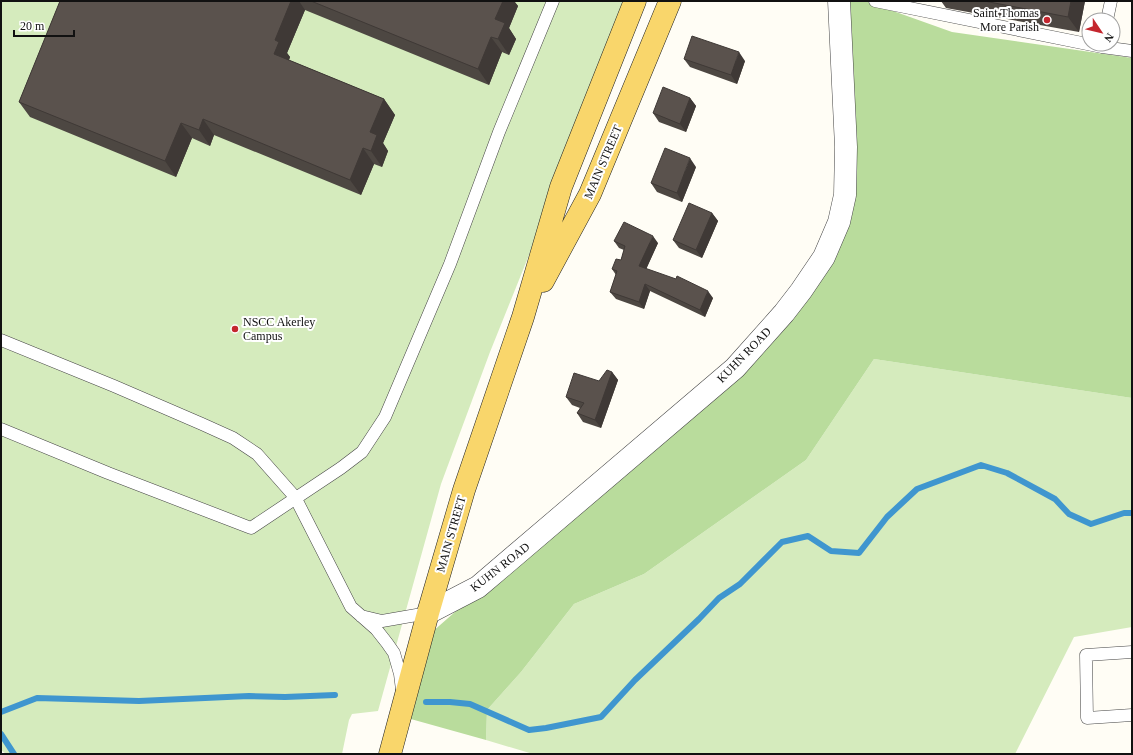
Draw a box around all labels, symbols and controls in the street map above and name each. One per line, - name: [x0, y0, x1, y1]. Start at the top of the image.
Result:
- place label: Saint Thomas More Parish: [973, 6, 1039, 34]
- scale bar: [14, 12, 74, 38]
- north arrow: [1081, 12, 1121, 52]
- marker: Saint Thomas More Parish: [1042, 15, 1052, 25]
- text: 20 m: [20, 19, 45, 33]
- text: N: [1102, 31, 1116, 44]
- street label: MAIN STREET: [581, 122, 625, 201]
- place label: NSCC Akerley Campus: [243, 315, 315, 343]
- marker: NSCC Akerley Campus: [230, 324, 240, 334]
- street label: KUHN ROAD: [714, 324, 774, 386]
- street label: MAIN STREET: [433, 493, 469, 574]
- street label: KUHN ROAD: [467, 539, 533, 595]

